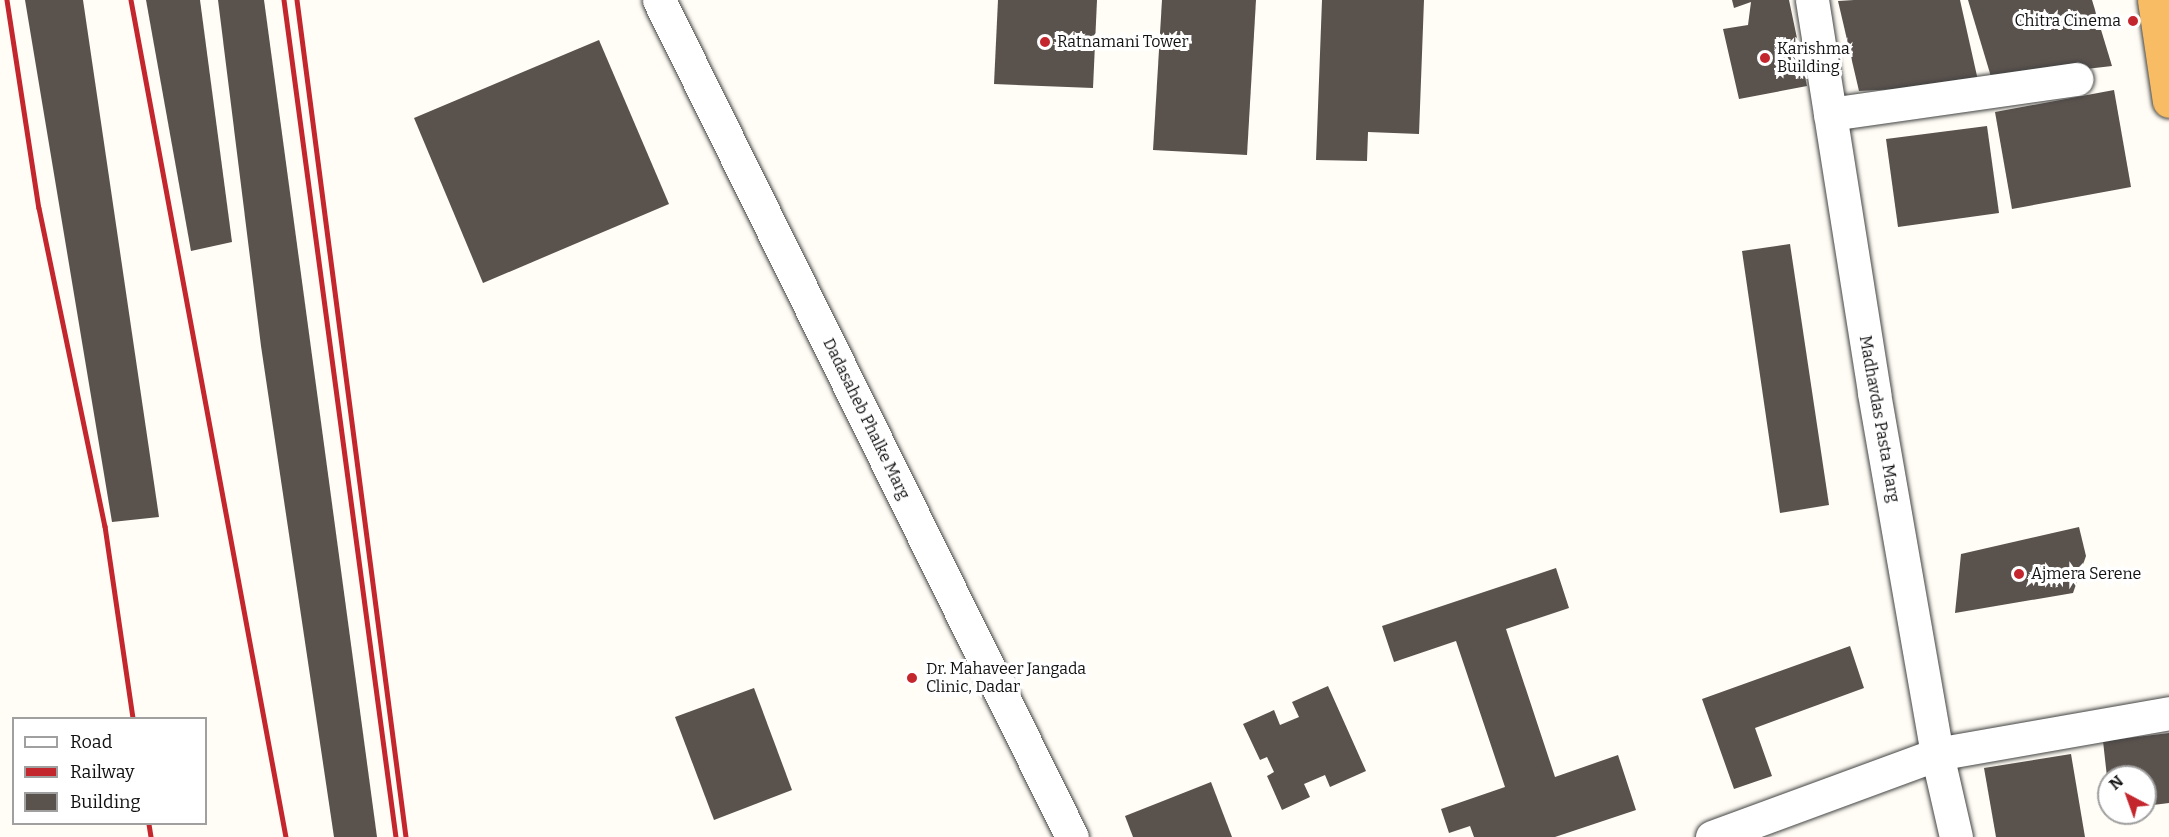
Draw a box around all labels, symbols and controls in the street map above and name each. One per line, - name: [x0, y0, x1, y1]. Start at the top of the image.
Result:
- place label: Chitra Cinema: [2015, 11, 2121, 31]
- marker: Chitra Cinema: [2126, 14, 2140, 28]
- place label: Ratnamani Tower: [1057, 32, 1189, 52]
- marker: Ratnamani Tower: [1038, 35, 1052, 49]
- place label: Karishma Building: [1777, 39, 1850, 77]
- marker: Karishma Building: [1758, 51, 1772, 65]
- street label: Madhavdas Pasta Marg: [1855, 334, 1903, 504]
- street label: Dadasaheb Phalke Marg: [819, 335, 913, 503]
- place label: Ajmera Serene: [2031, 564, 2141, 584]
- marker: Ajmera Serene: [2012, 567, 2026, 581]
- place label: Dr. Mahaveer Jangada Clinic, Dadar: [926, 659, 1086, 697]
- marker: Dr. Mahaveer Jangada Clinic, Dadar: [903, 669, 921, 687]
- legend: [12, 717, 207, 825]
- text: Road: [70, 731, 112, 753]
- text: Railway: [70, 761, 134, 783]
- north arrow: [2097, 765, 2157, 825]
- text: N: [2105, 771, 2127, 794]
- text: Building: [70, 791, 141, 813]

